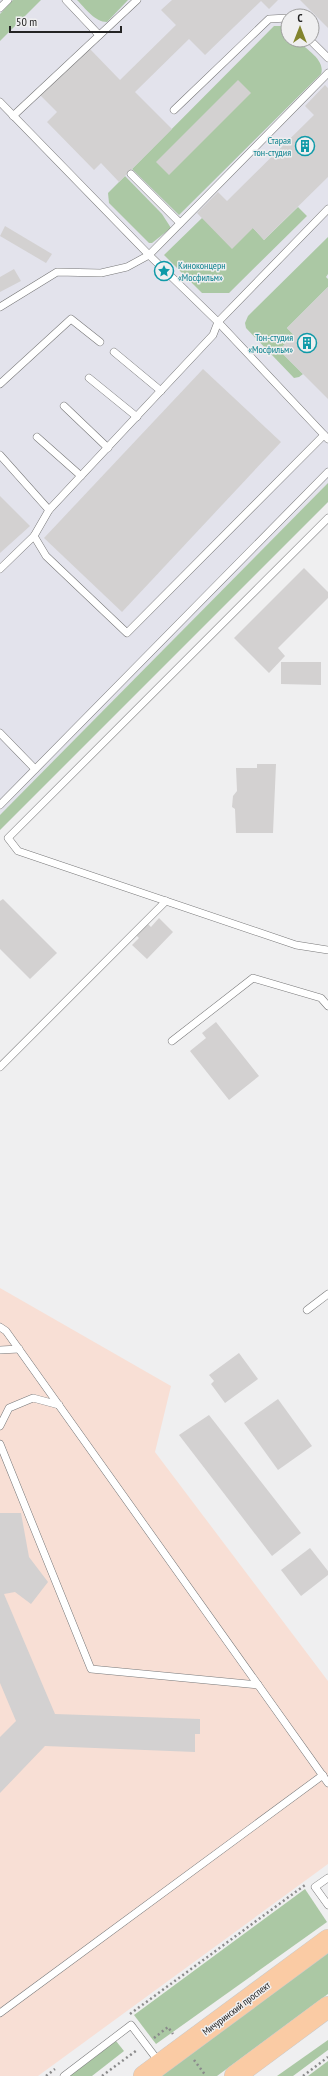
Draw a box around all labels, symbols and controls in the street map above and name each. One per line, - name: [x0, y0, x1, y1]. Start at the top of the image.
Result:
- scale bar: [10, 8, 121, 34]
- north arrow: [280, 8, 320, 48]
- text: С: [297, 11, 303, 25]
- text: 50 m: [16, 14, 37, 29]
- place label: Старая тон-студия: [253, 134, 291, 159]
- building icon: Старая тон-студия: [294, 135, 316, 157]
- place label: Киноконцерн «Мосфильм»: [178, 259, 226, 284]
- place icon: Киноконцерн «Мосфильм»: [153, 260, 175, 282]
- place label: Тон-студия «Мосфильм»: [248, 331, 293, 356]
- building icon: Тон-студия «Мосфильм»: [296, 332, 318, 354]
- street label: Мичуринский проспект: [200, 1978, 274, 2038]

